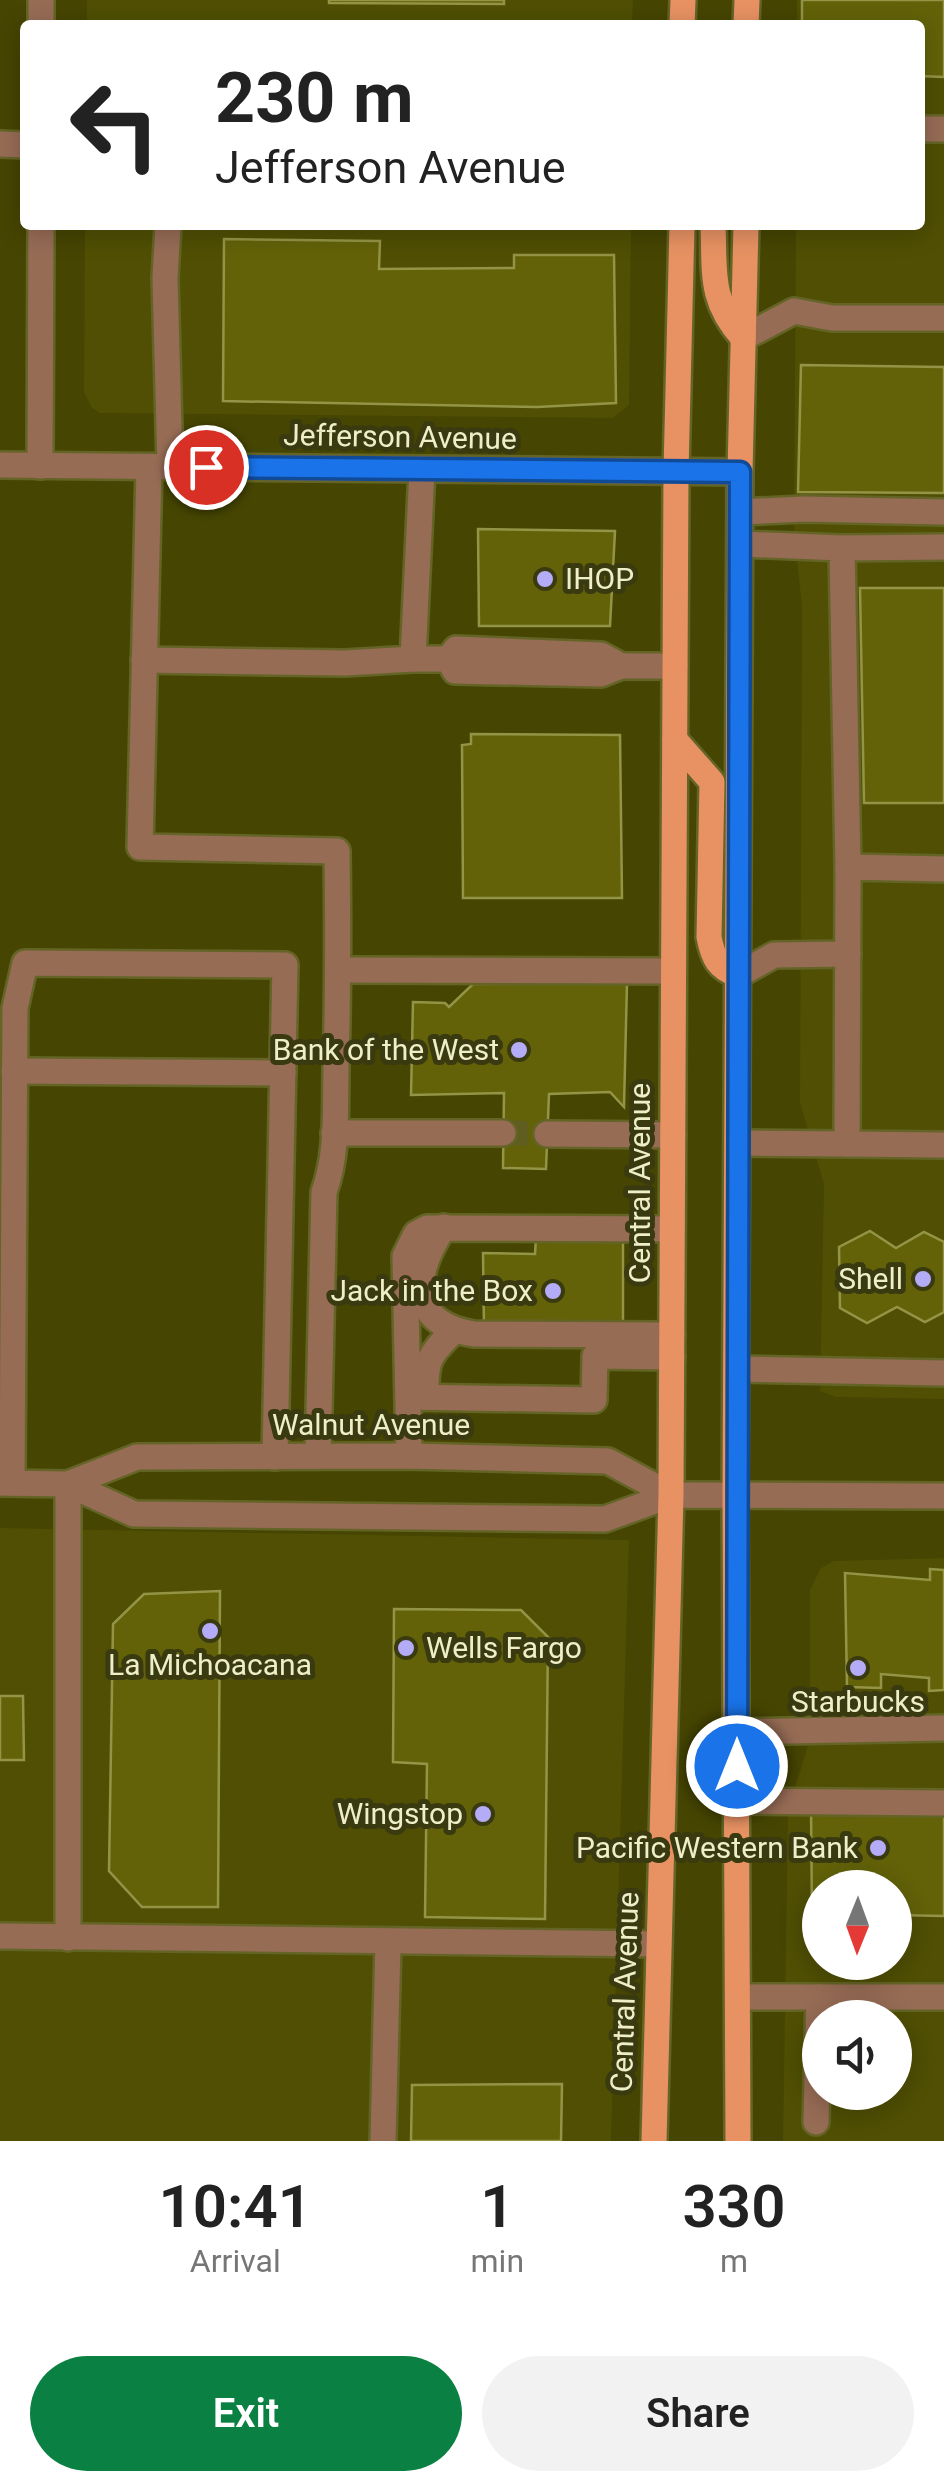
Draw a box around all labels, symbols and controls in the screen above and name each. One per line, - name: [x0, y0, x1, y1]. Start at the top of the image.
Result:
- text: 230 m: [215, 57, 414, 139]
- icon: left: [50, 60, 180, 190]
- text: Jefferson Avenue: [215, 141, 566, 194]
- street label: Jefferson Avenue: [283, 417, 517, 456]
- pin: [164, 425, 249, 510]
- icon: arrive: [179, 440, 234, 495]
- place label: IHOP: [565, 561, 634, 596]
- marker: IHOP: [534, 568, 556, 590]
- place label: Bank of the West: [273, 1032, 499, 1067]
- marker: Bank of the West: [508, 1039, 530, 1061]
- street label: Central Avenue: [622, 1083, 657, 1283]
- place label: Shell: [838, 1261, 903, 1296]
- marker: Shell: [912, 1268, 934, 1290]
- place label: Jack in the Box: [330, 1273, 533, 1308]
- marker: Jack in the Box: [542, 1280, 564, 1302]
- street label: Walnut Avenue: [272, 1407, 470, 1442]
- marker: La Michoacana: [199, 1620, 221, 1642]
- place label: Wells Fargo: [426, 1630, 582, 1665]
- marker: Wells Fargo: [395, 1637, 417, 1659]
- place label: La Michoacana: [108, 1647, 312, 1682]
- marker: Starbucks: [847, 1657, 869, 1679]
- place label: Starbucks: [791, 1684, 925, 1719]
- position arrow: [685, 1714, 789, 1818]
- place label: Wingstop: [337, 1796, 463, 1831]
- marker: Wingstop: [472, 1803, 494, 1825]
- place label: Pacific Western Bank: [576, 1830, 859, 1865]
- marker: Pacific Western Bank: [867, 1837, 889, 1859]
- north arrow: [802, 1870, 912, 1980]
- map controls: [802, 1870, 912, 2110]
- street label: Central Avenue: [604, 1891, 645, 2093]
- button: sound: [802, 2000, 912, 2110]
- text: 10:41: [159, 2171, 312, 2242]
- text: 1: [480, 2171, 514, 2242]
- text: 330: [683, 2171, 785, 2242]
- text: Arrival: [190, 2242, 281, 2280]
- text: min: [471, 2242, 524, 2280]
- text: m: [720, 2242, 748, 2280]
- button: Exit: [30, 2356, 462, 2471]
- button: Share: [482, 2356, 914, 2471]

